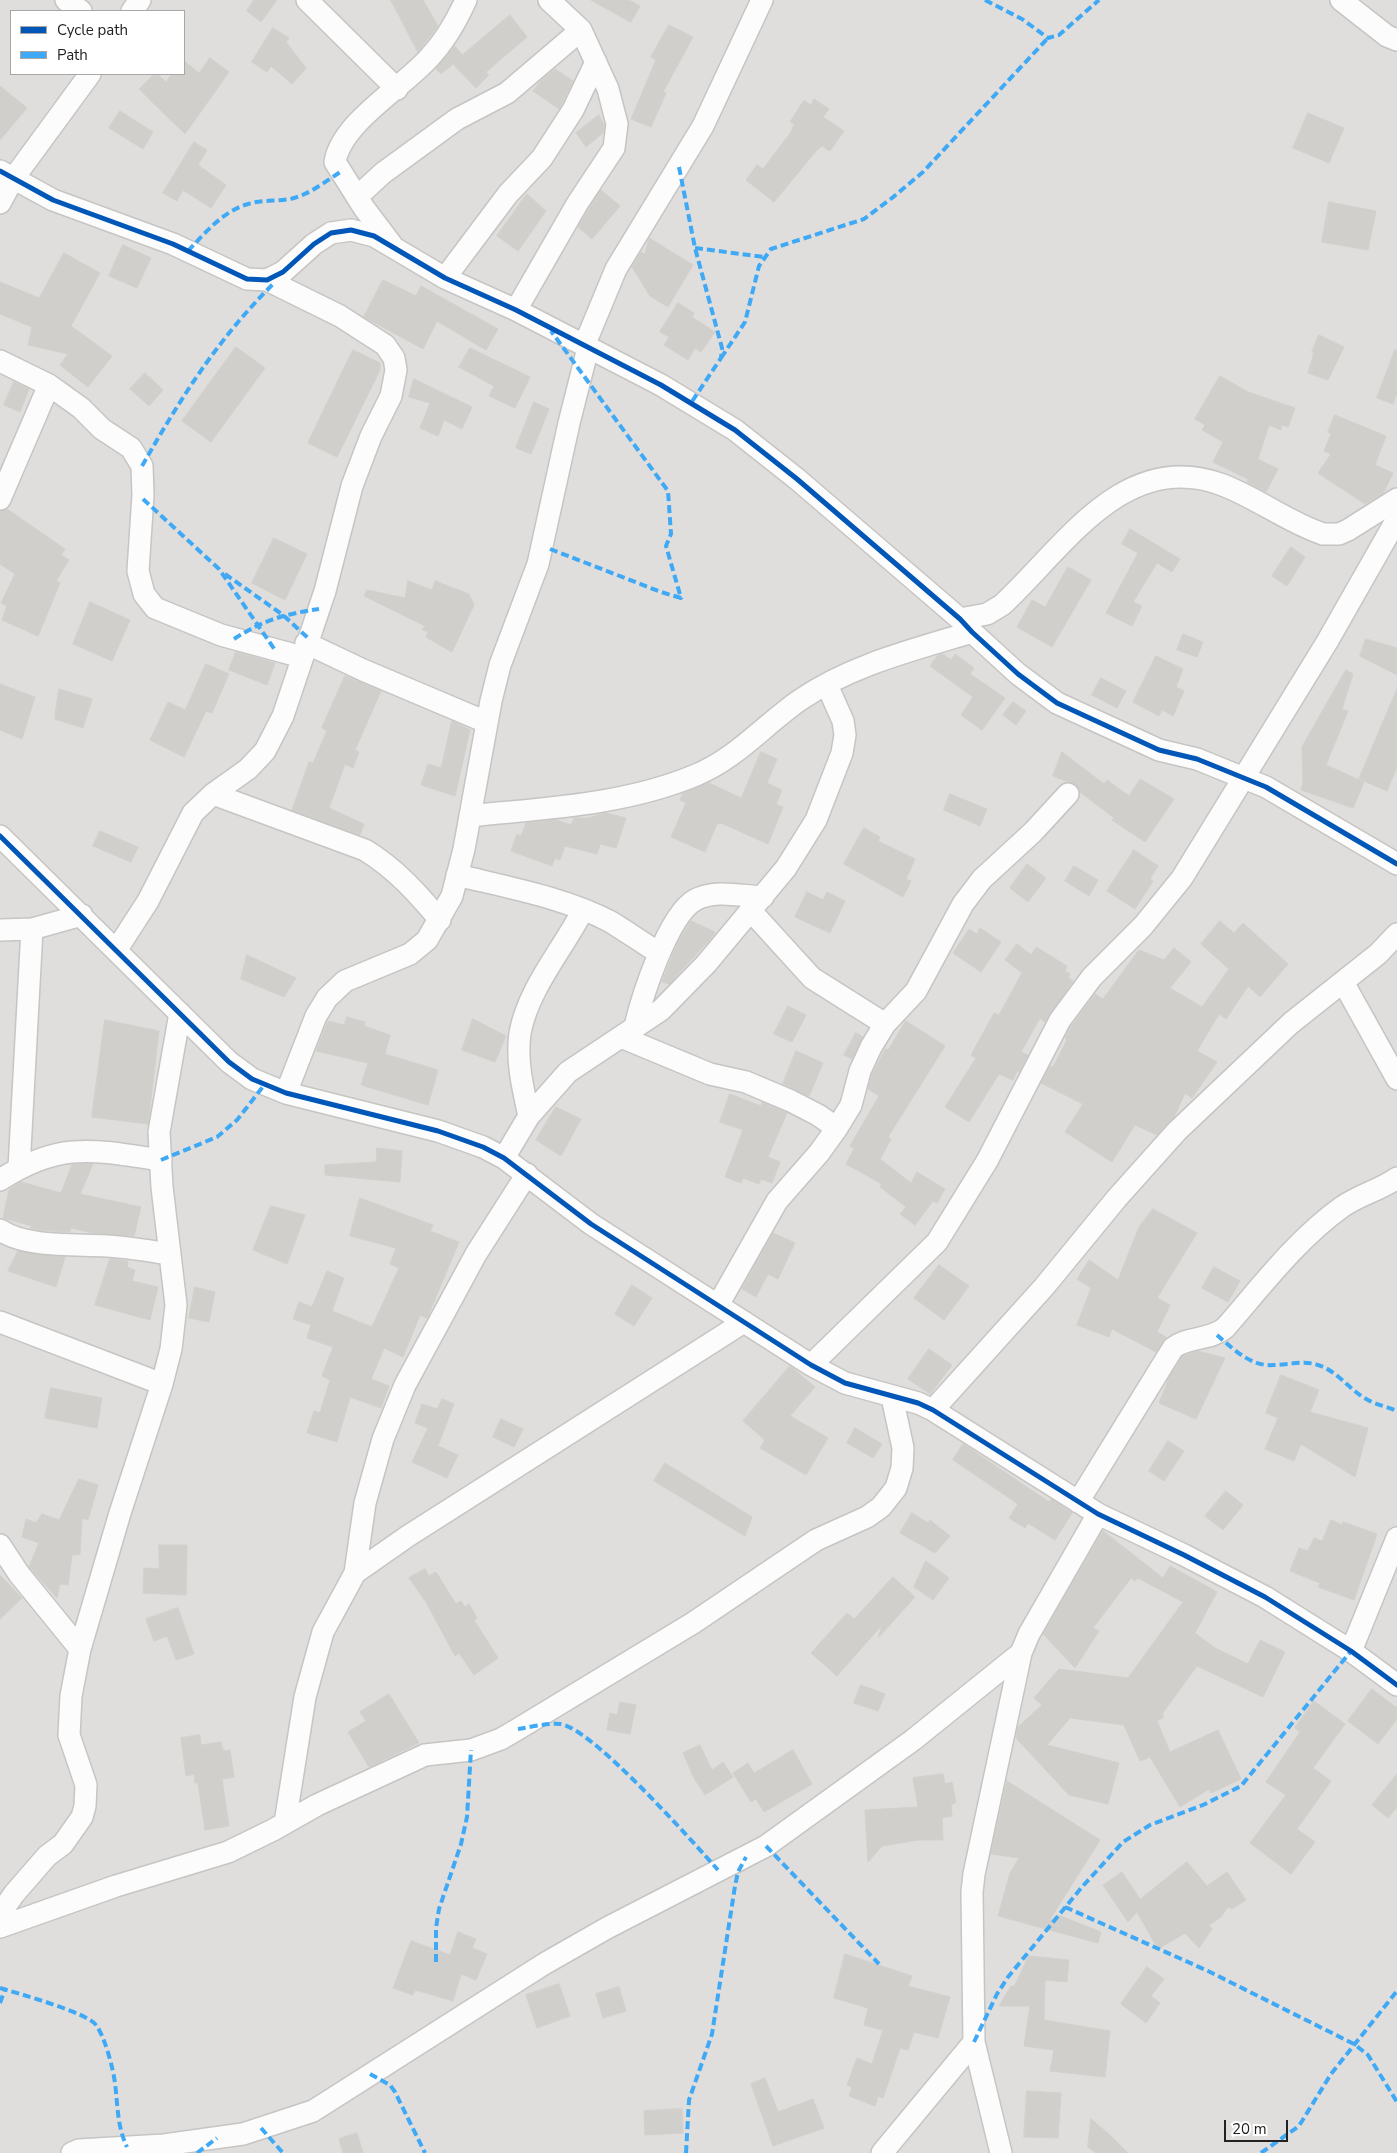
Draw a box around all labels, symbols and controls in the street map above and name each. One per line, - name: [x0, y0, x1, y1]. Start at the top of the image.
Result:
- legend: [10, 10, 185, 75]
- text: Cycle path: [57, 20, 128, 40]
- text: Path: [57, 45, 88, 65]
- scale bar: [1227, 2110, 1291, 2142]
- text: 20 m: [1232, 2119, 1267, 2139]

